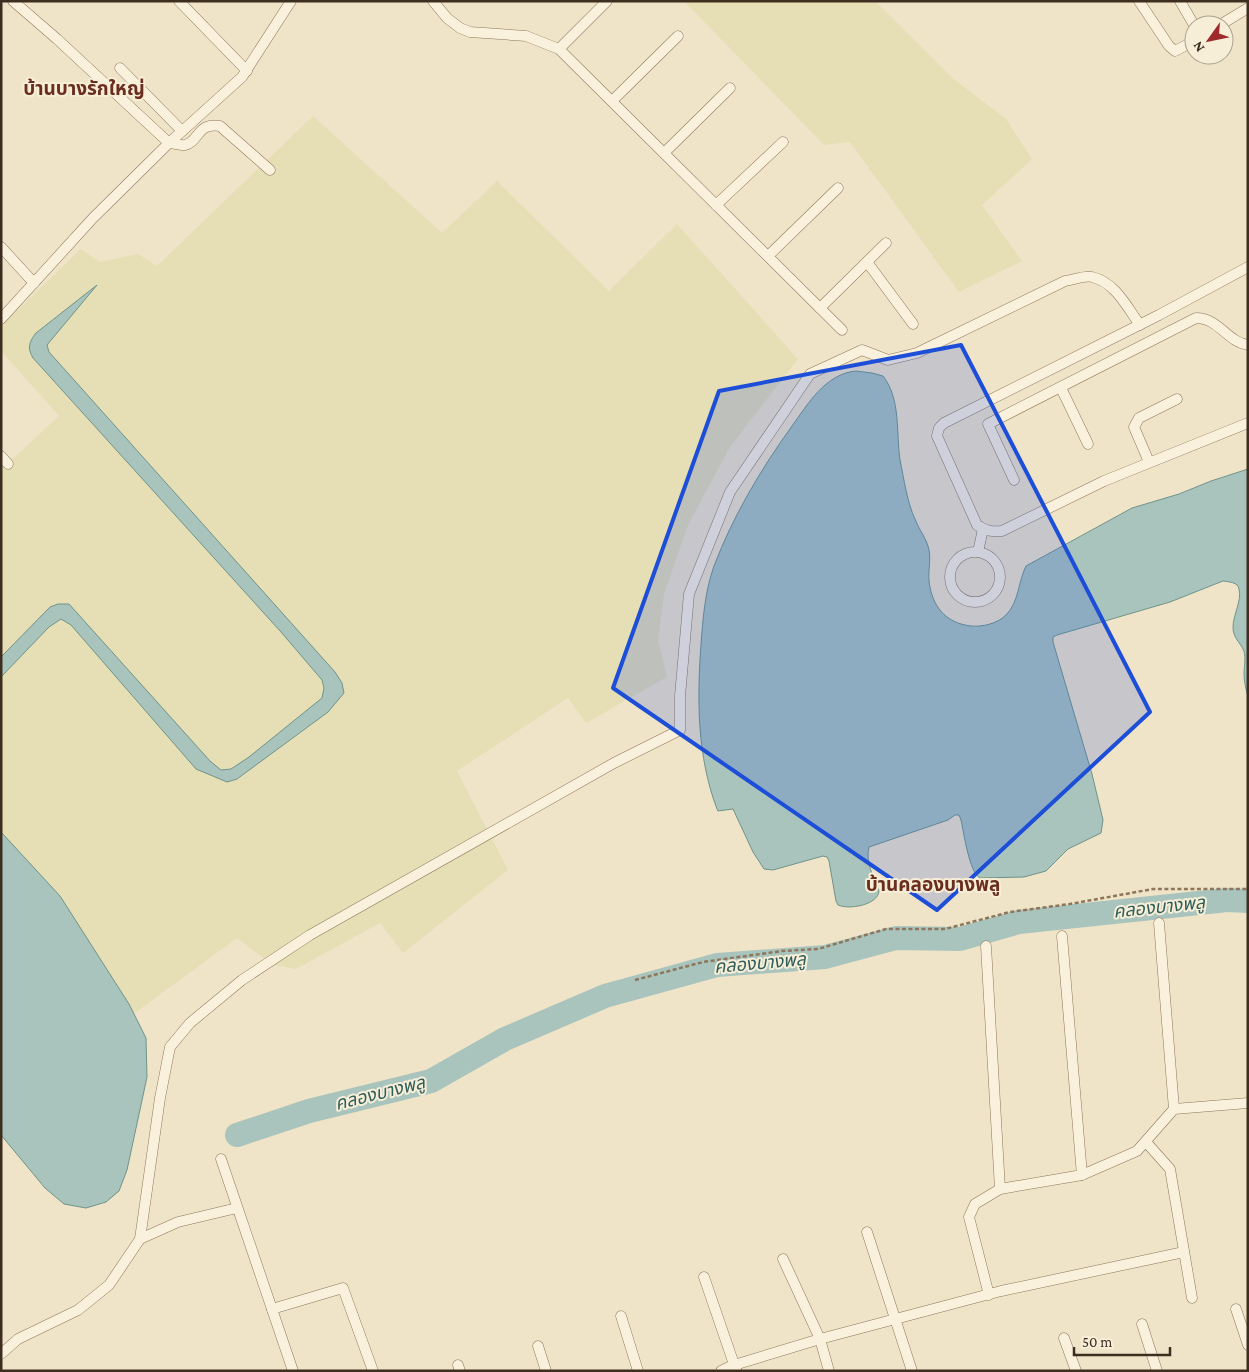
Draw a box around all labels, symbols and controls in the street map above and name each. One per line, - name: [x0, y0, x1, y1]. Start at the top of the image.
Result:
- north arrow: [1184, 15, 1234, 65]
- text: N: [1189, 38, 1207, 55]
- district label: บ้านบางรักใหญ่: [23, 78, 145, 99]
- district label: บ้านคลองบางพลู: [866, 874, 1000, 896]
- water label: คลองบางพลู: [1112, 892, 1207, 923]
- water label: คลองบางพลู: [713, 949, 807, 978]
- water label: คลองบางพลู: [333, 1072, 428, 1115]
- scale bar: [1074, 1324, 1170, 1356]
- text: 50 m: [1082, 1334, 1112, 1350]

